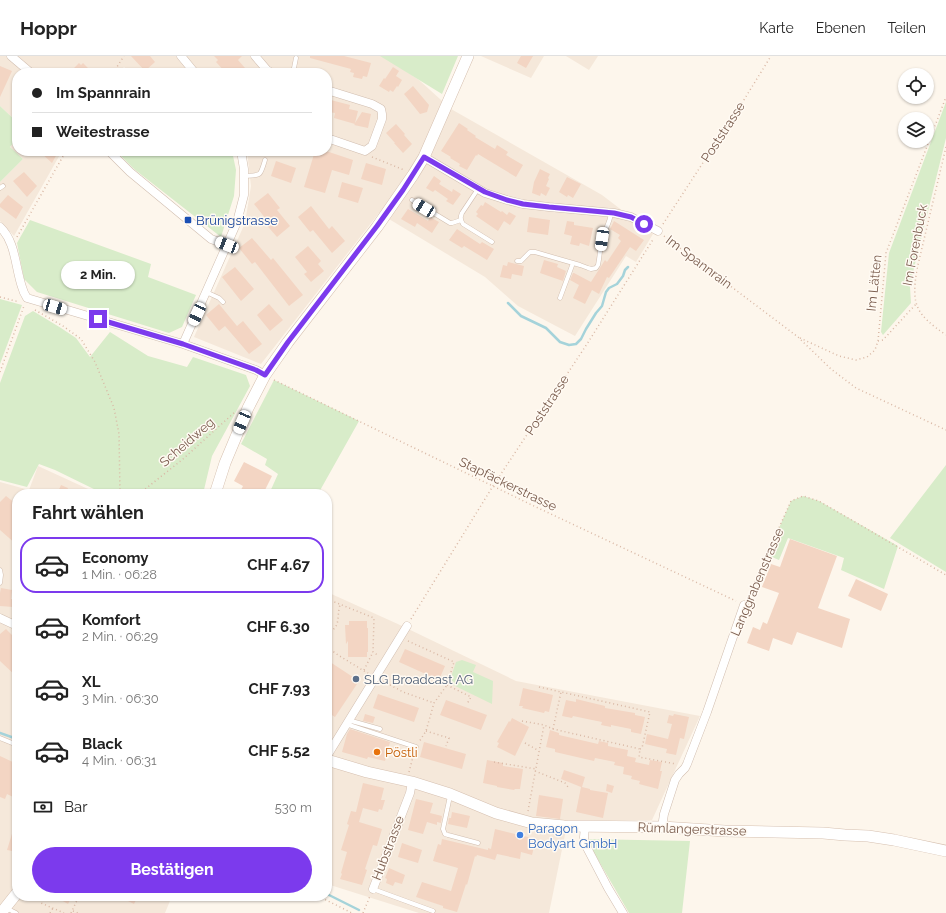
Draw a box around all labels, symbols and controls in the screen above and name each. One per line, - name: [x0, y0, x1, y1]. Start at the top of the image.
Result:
- text: Hoppr: [20, 17, 77, 39]
- text: Karte: [759, 20, 794, 36]
- text: Ebenen: [816, 20, 866, 36]
- text: Teilen: [888, 20, 926, 36]
- map controls: [898, 68, 934, 148]
- button: locate: [898, 68, 934, 104]
- text: Im Spannrain: [56, 84, 151, 102]
- street label: Poststrasse: [698, 99, 748, 165]
- button: layers: [898, 112, 934, 148]
- text: Weitestrasse: [56, 123, 150, 141]
- car: [411, 197, 437, 219]
- street label: Im Forenbuck: [900, 203, 930, 287]
- place label: Brünigstrasse: [196, 213, 278, 228]
- marker: Brünigstrasse: [183, 215, 193, 225]
- route start: [635, 215, 653, 233]
- car: [594, 226, 610, 252]
- street label: Im Spannrain: [663, 232, 735, 292]
- car: [214, 235, 240, 255]
- street label: Im Lätten: [864, 254, 884, 312]
- callout: 2 Min.: [61, 261, 135, 289]
- text: 2 Min.: [80, 267, 116, 282]
- car: [42, 298, 68, 316]
- car: [186, 301, 208, 327]
- route end: [89, 310, 107, 328]
- street label: Poststrasse: [522, 372, 572, 438]
- car: [232, 409, 252, 435]
- street label: Scheidweg: [157, 414, 217, 470]
- street label: Stapfäckerstrasse: [457, 454, 560, 514]
- text: Fahrt wählen: [32, 502, 144, 523]
- street label: Langgrabenstrasse: [728, 526, 787, 638]
- icon: car: [34, 547, 70, 583]
- text: Economy: [82, 549, 149, 567]
- text: CHF 4.67: [247, 556, 310, 574]
- text: 1 Min. · 06:28: [82, 567, 157, 582]
- icon: car: [34, 609, 70, 645]
- text: Komfort: [82, 611, 141, 629]
- text: CHF 6.30: [247, 618, 310, 636]
- text: 2 Min. · 06:29: [82, 629, 158, 644]
- icon: car: [34, 671, 70, 707]
- place label: SLG Broadcast AG: [364, 672, 473, 687]
- text: XL: [82, 673, 100, 691]
- marker: SLG Broadcast AG: [351, 674, 361, 684]
- text: CHF 7.93: [249, 680, 310, 698]
- text: 3 Min. · 06:30: [82, 691, 159, 706]
- icon: car: [34, 733, 70, 769]
- text: Black: [82, 735, 122, 753]
- text: CHF 5.52: [248, 742, 310, 760]
- place label: Pöstli: [385, 745, 418, 760]
- marker: Pöstli: [372, 747, 382, 757]
- text: 4 Min. · 06:31: [82, 753, 157, 768]
- icon: cash: [32, 796, 54, 818]
- text: Bar: [64, 798, 87, 816]
- text: 530 m: [275, 800, 312, 815]
- street label: Hubstrasse: [369, 813, 407, 882]
- street label: Rümlangerstrasse: [637, 820, 747, 838]
- place label: Paragon Bodyart GmbH: [528, 821, 617, 851]
- marker: Paragon Bodyart GmbH: [515, 830, 525, 840]
- button: Bestätigen: [32, 847, 312, 893]

